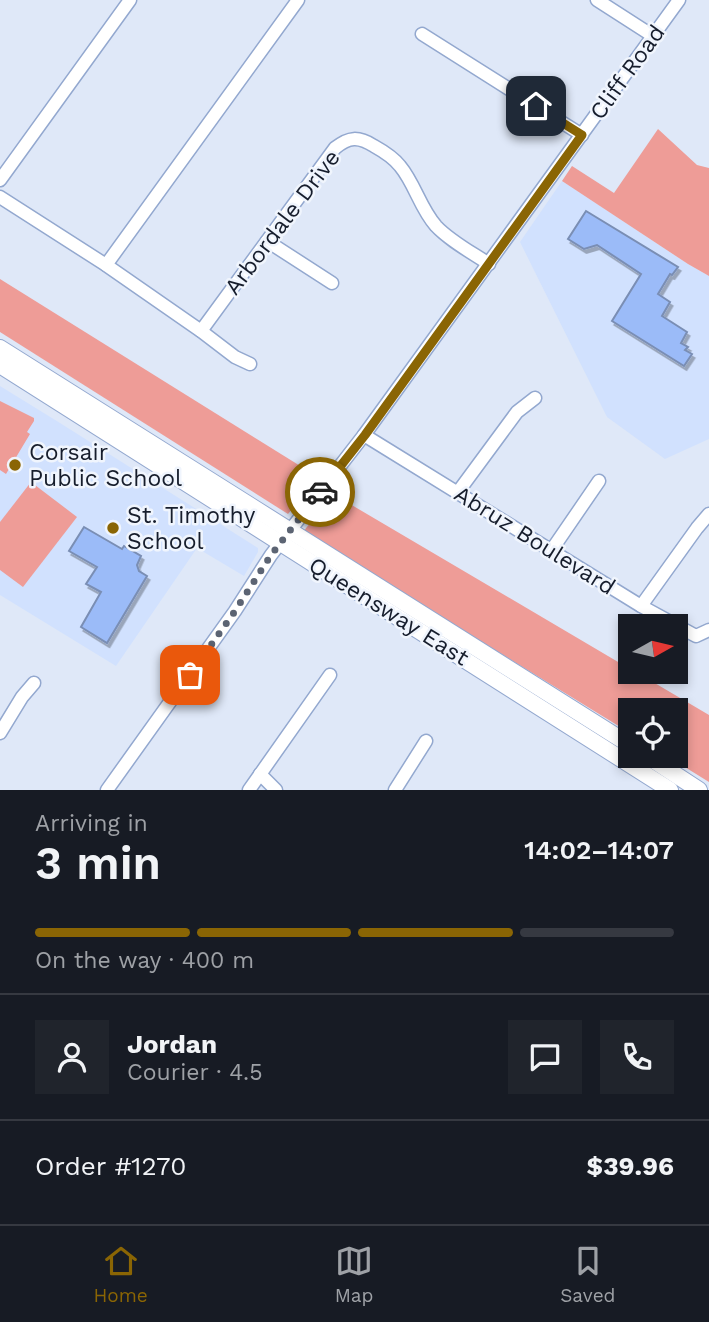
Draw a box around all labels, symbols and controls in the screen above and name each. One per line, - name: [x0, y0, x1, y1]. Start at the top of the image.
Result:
- street label: Cliff Road: [584, 20, 671, 125]
- pin: [506, 76, 566, 136]
- icon: home: [517, 87, 555, 125]
- street label: Arbordale Drive: [219, 144, 346, 300]
- place label: Corsair Public School: [29, 439, 182, 492]
- marker: Corsair Public School: [7, 457, 23, 473]
- courier: [285, 457, 355, 527]
- icon: car: [301, 473, 339, 511]
- street label: Abruz Boulevard: [449, 480, 620, 601]
- place label: St. Timothy School: [127, 502, 255, 555]
- marker: St. Timothy School: [105, 520, 121, 536]
- street label: Queensway East: [304, 551, 474, 672]
- north arrow: [618, 614, 688, 684]
- map controls: [618, 614, 688, 768]
- pin: [160, 645, 220, 705]
- icon: bag: [171, 656, 209, 694]
- button: locate: [618, 698, 688, 768]
- text: Arriving in: [35, 810, 148, 837]
- text: 14:02–14:07: [524, 835, 674, 865]
- text: 3 min: [35, 836, 161, 890]
- text: On the way · 400 m: [35, 947, 254, 974]
- button: person: [35, 1020, 109, 1094]
- button: chat: [508, 1020, 582, 1094]
- button: phone: [600, 1020, 674, 1094]
- text: Jordan: [127, 1029, 217, 1059]
- text: Courier · 4.5: [127, 1059, 263, 1086]
- text: Order #1270: [35, 1151, 186, 1181]
- text: $39.96: [586, 1151, 674, 1181]
- tab: Home: [93, 1242, 148, 1307]
- tab: Map: [335, 1242, 373, 1307]
- tab: Saved: [560, 1242, 616, 1307]

